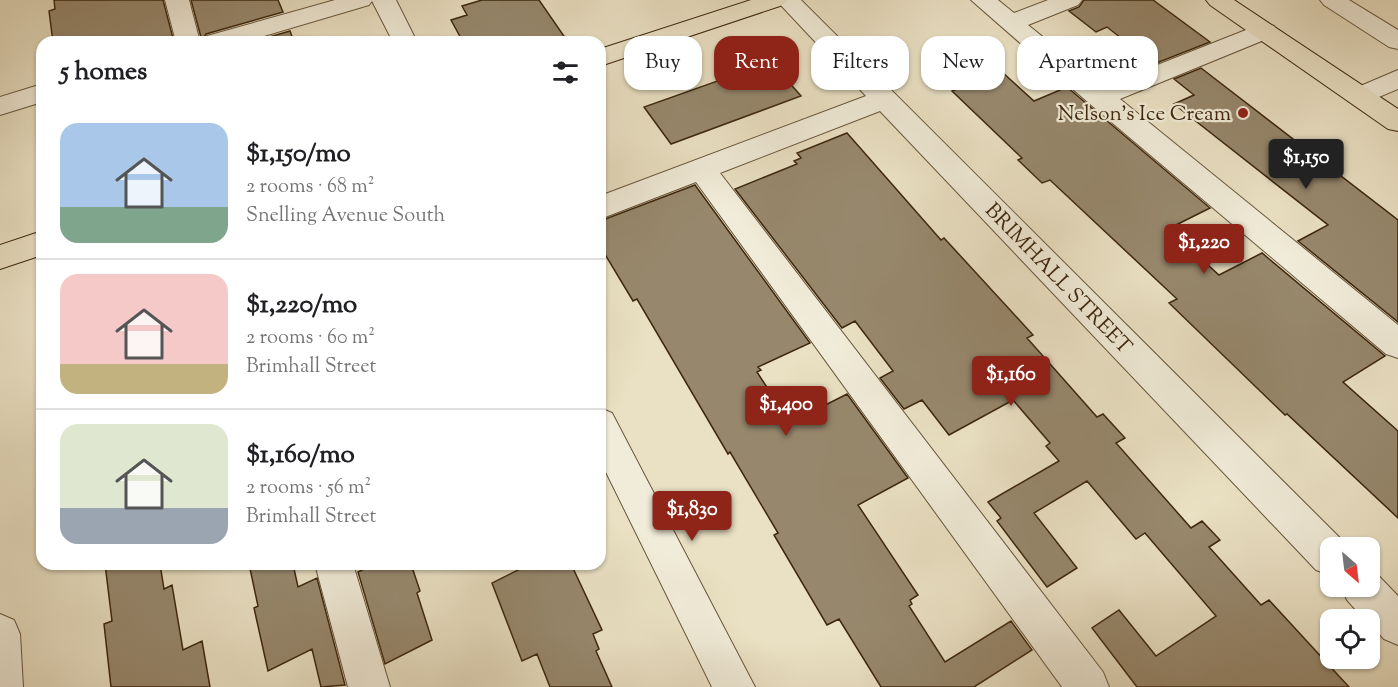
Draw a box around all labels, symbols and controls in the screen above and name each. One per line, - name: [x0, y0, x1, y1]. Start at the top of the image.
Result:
- chip: Buy: [624, 36, 702, 90]
- chip: Rent: [714, 36, 799, 90]
- chip: Filters: [811, 36, 909, 90]
- chip: New: [921, 36, 1005, 90]
- chip: Apartment: [1017, 36, 1158, 90]
- text: 5 homes: [60, 54, 147, 91]
- icon: filters: [549, 56, 582, 89]
- place label: Nelson's Ice Cream: [1058, 100, 1231, 130]
- marker: Nelson's Ice Cream: [1236, 106, 1250, 120]
- text: $1,150/mo: [246, 136, 351, 173]
- pin: $1,150: [1257, 139, 1355, 190]
- text: $1,150: [1283, 144, 1329, 173]
- icon: home: [108, 147, 180, 219]
- text: 2 rooms · 68 m²: [246, 173, 374, 202]
- street label: BRIMHALL STREET: [977, 197, 1138, 362]
- text: Snelling Avenue South: [246, 202, 445, 231]
- pin: $1,220: [1155, 224, 1253, 275]
- text: $1,220: [1178, 229, 1230, 258]
- text: $1,220/mo: [246, 287, 357, 324]
- icon: home: [108, 298, 180, 370]
- text: 2 rooms · 60 m²: [246, 324, 375, 353]
- text: Brimhall Street: [246, 353, 376, 382]
- pin: $1,160: [962, 356, 1060, 407]
- text: $1,160: [986, 361, 1036, 390]
- pin: $1,400: [737, 386, 835, 437]
- text: $1,400: [759, 391, 813, 420]
- text: $1,160/mo: [246, 437, 355, 474]
- icon: home: [108, 448, 180, 520]
- text: 2 rooms · 56 m²: [246, 474, 371, 503]
- pin: $1,830: [643, 491, 741, 542]
- text: $1,830: [667, 496, 717, 525]
- text: Brimhall Street: [246, 503, 376, 532]
- north arrow: [1320, 537, 1380, 597]
- map controls: [1320, 537, 1380, 669]
- button: locate: [1320, 609, 1380, 669]

